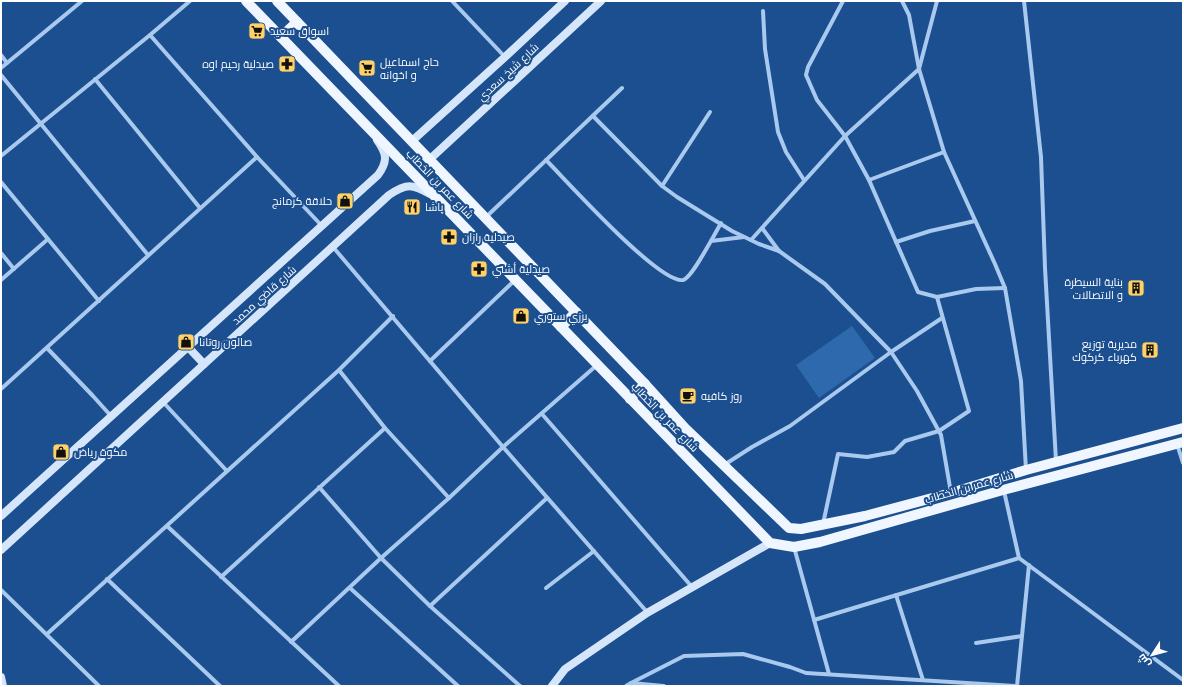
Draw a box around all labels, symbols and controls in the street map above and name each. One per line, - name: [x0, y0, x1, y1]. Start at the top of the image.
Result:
- supermarket icon: اسواق سعيد: [247, 21, 267, 41]
- place label: اسواق سعيد: [270, 25, 329, 38]
- street label: شارع شيخ سعدي: [475, 41, 543, 105]
- pharmacy icon: صيدلية رحيم اوه: [277, 54, 297, 74]
- place label: حاج اسماعيل و اخوانه: [380, 56, 439, 82]
- place label: صيدلية رحيم اوه: [202, 58, 274, 72]
- supermarket icon: حاج اسماعيل و اخوانه: [357, 58, 377, 78]
- street label: شارع عمر بن الخطاب: [403, 147, 476, 222]
- shop icon: حلاقة كرمانج: [335, 191, 355, 211]
- place label: حلاقة كرمانج: [272, 195, 332, 209]
- restaurant icon: پاشا: [402, 197, 422, 217]
- place label: پاشا: [425, 201, 444, 214]
- pharmacy icon: صيدلية رازان: [439, 227, 459, 247]
- place label: صيدلية رازان: [462, 231, 515, 244]
- pharmacy icon: صيدلية أشتي: [469, 259, 489, 279]
- place label: صيدلية أشتي: [492, 262, 550, 278]
- street label: شارع قاضي محمد: [230, 263, 300, 328]
- place label: بناية السيطرة و الاتصالات: [1065, 276, 1123, 302]
- building icon: بناية السيطرة و الاتصالات: [1126, 278, 1146, 298]
- shop icon: برزي ستوري: [511, 306, 531, 326]
- place label: برزي ستوري: [534, 310, 588, 325]
- shop icon: صالون روتانا: [176, 332, 196, 352]
- place label: صالون روتانا: [199, 336, 252, 349]
- place label: مديرية توزيع كهرباء كركوك: [1072, 338, 1137, 364]
- building icon: مديرية توزيع كهرباء كركوك: [1140, 340, 1160, 360]
- street label: شارع عمر بن الخطاب: [628, 380, 701, 455]
- cafe icon: روز كافيه: [678, 386, 698, 406]
- place label: روز كافيه: [701, 390, 742, 403]
- shop icon: مكوة رياض: [51, 442, 71, 462]
- place label: مكوة رياض: [74, 446, 127, 459]
- street label: شارع عمر بن الخطاب: [924, 469, 1015, 507]
- north arrow: [1132, 635, 1172, 675]
- text: ش: [1135, 651, 1154, 670]

